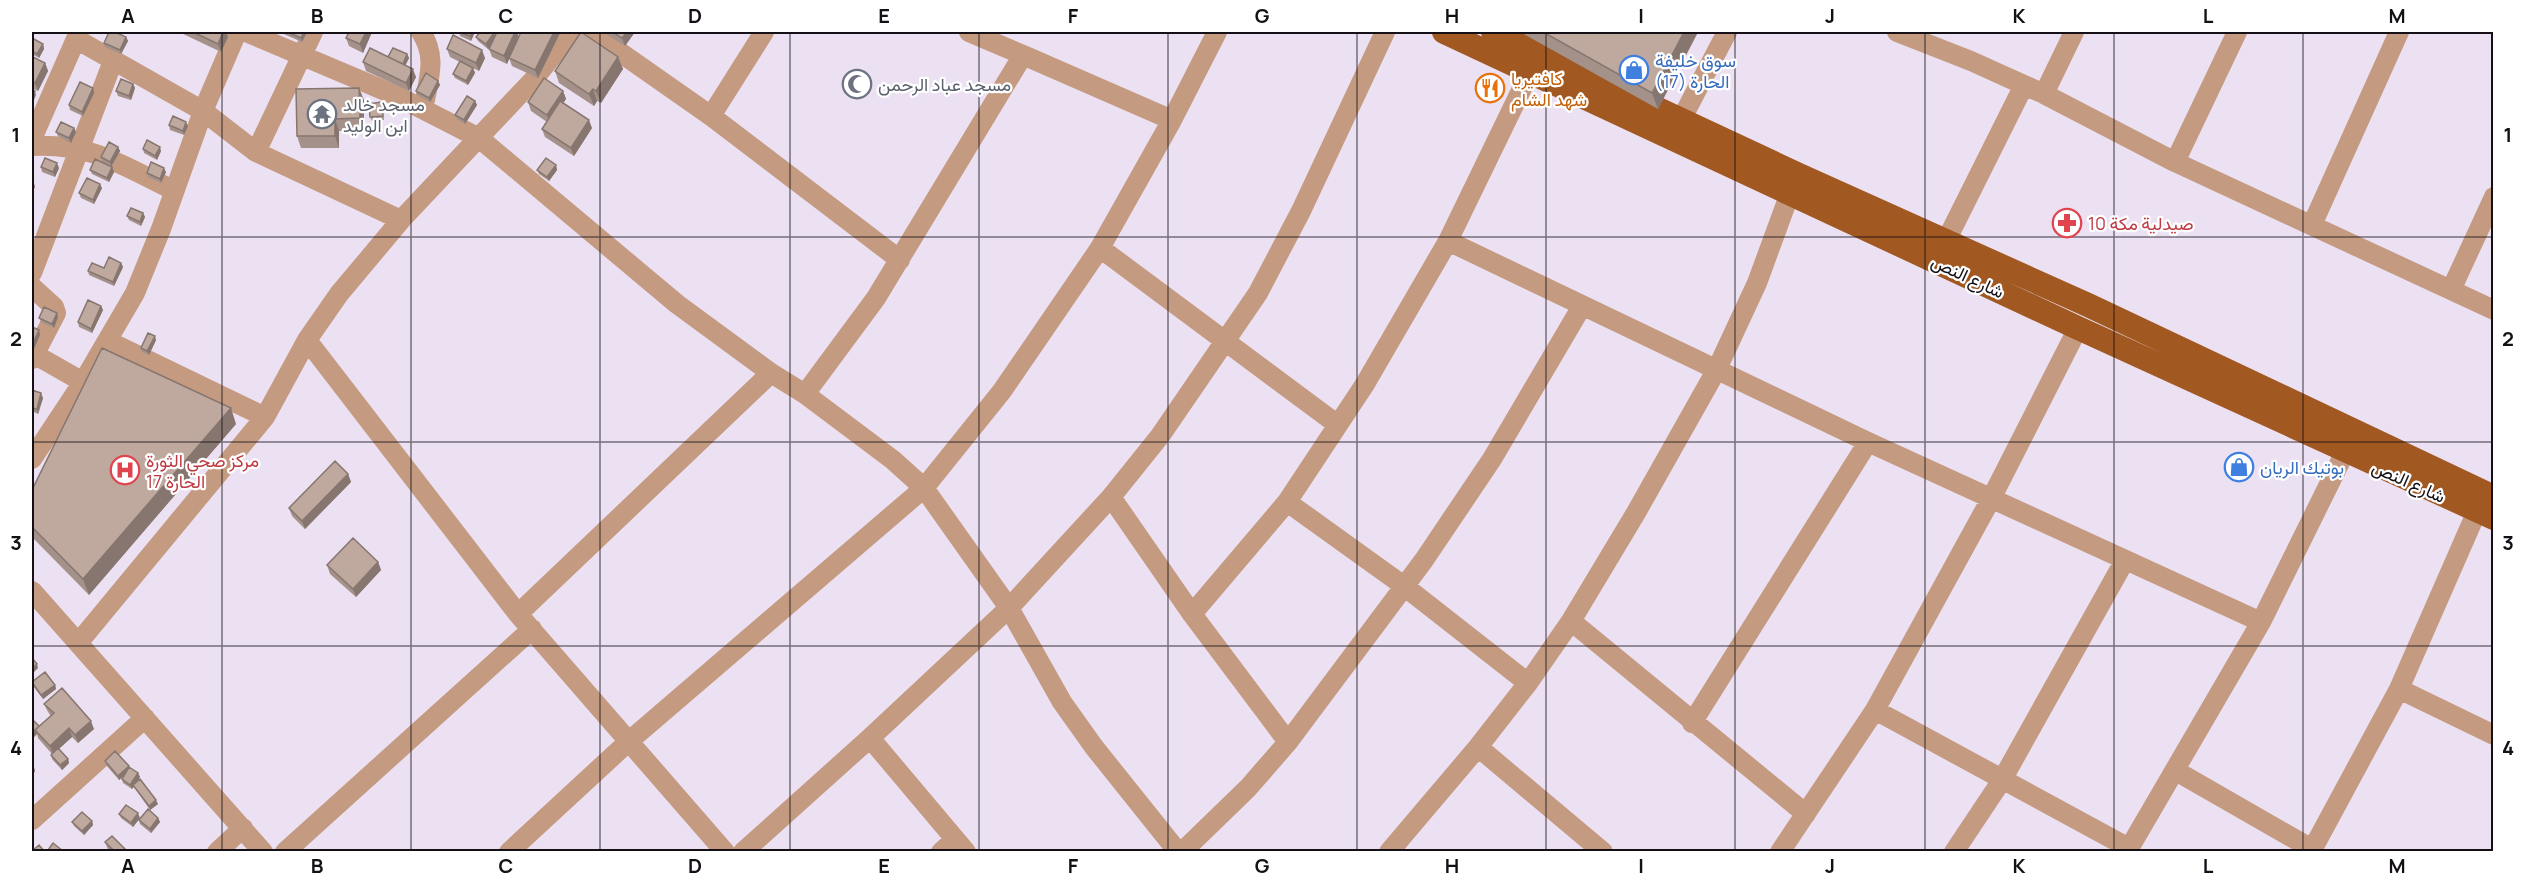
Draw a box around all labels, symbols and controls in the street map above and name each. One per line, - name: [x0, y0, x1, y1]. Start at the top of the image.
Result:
- text: A: [121, 2, 135, 29]
- text: B: [311, 2, 324, 29]
- text: C: [499, 2, 513, 29]
- text: D: [688, 2, 702, 29]
- text: E: [878, 2, 890, 29]
- text: F: [1068, 2, 1079, 29]
- text: G: [1255, 2, 1270, 29]
- text: H: [1445, 2, 1459, 29]
- text: I: [1638, 2, 1644, 29]
- text: J: [1825, 2, 1835, 29]
- text: K: [2013, 2, 2026, 29]
- text: L: [2203, 2, 2214, 29]
- text: M: [2388, 2, 2406, 29]
- place label: سوق خليفة الحارة (17): [1655, 48, 1736, 93]
- shop icon: سوق خليفة الحارة (17): [1618, 54, 1650, 86]
- place label: كافتيريا شهد الشام: [1511, 66, 1587, 112]
- mosque icon: مسجد عباد الرحمن: [841, 68, 873, 100]
- place label: مسجد عباد الرحمن: [878, 72, 1011, 96]
- restaurant icon: كافتيريا شهد الشام: [1474, 72, 1506, 104]
- place label: مسجد خالد ابن الوليد: [343, 92, 425, 137]
- temple icon: مسجد خالد ابن الوليد: [306, 98, 338, 130]
- text: 1: [12, 121, 20, 148]
- text: 1: [2504, 121, 2512, 148]
- pharmacy icon: صيدلية مكة 10: [2051, 207, 2083, 239]
- place label: صيدلية مكة 10: [2088, 211, 2194, 235]
- street label: شارع النص: [1927, 249, 2008, 304]
- text: 2: [10, 325, 22, 352]
- text: 2: [2502, 325, 2514, 352]
- place label: مركز صحي الثورة الحارة 17: [146, 448, 259, 493]
- shop icon: بوتيك الريان: [2223, 451, 2255, 483]
- hospital icon: مركز صحي الثورة الحارة 17: [109, 454, 141, 486]
- street label: شارع النص: [2368, 454, 2450, 509]
- place label: بوتيك الريان: [2260, 455, 2344, 479]
- text: 3: [10, 529, 22, 556]
- text: 3: [2502, 529, 2514, 556]
- text: 4: [10, 734, 22, 761]
- text: 4: [2502, 734, 2514, 761]
- text: A: [121, 852, 135, 879]
- text: B: [311, 852, 324, 879]
- text: C: [499, 852, 513, 879]
- text: D: [688, 852, 702, 879]
- text: E: [878, 852, 890, 879]
- text: F: [1068, 852, 1079, 879]
- text: G: [1255, 852, 1270, 879]
- text: H: [1445, 852, 1459, 879]
- text: I: [1638, 852, 1644, 879]
- text: J: [1825, 852, 1835, 879]
- text: K: [2013, 852, 2026, 879]
- text: L: [2203, 852, 2214, 879]
- text: M: [2388, 852, 2406, 879]

